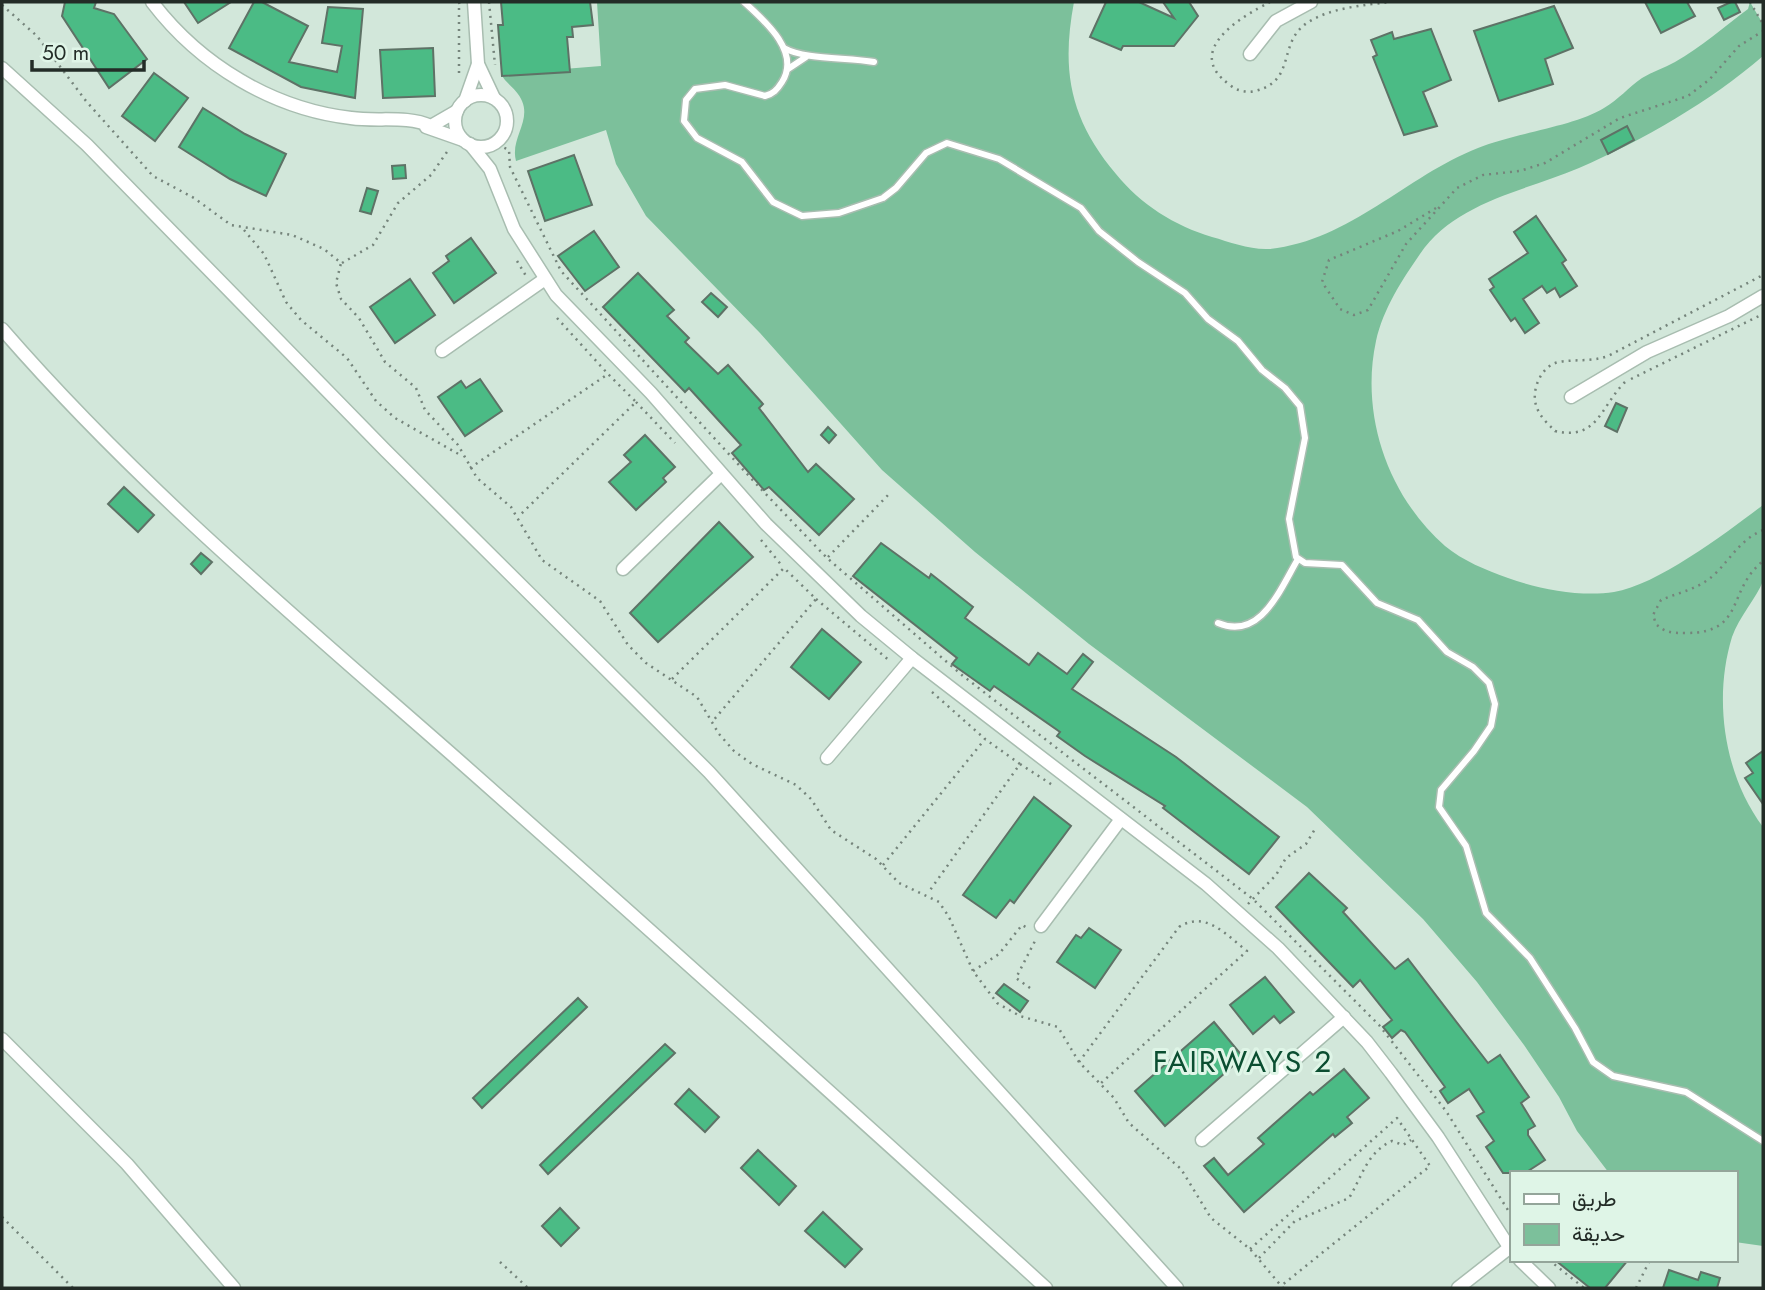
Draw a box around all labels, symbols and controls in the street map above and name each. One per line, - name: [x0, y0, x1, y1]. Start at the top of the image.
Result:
- scale bar: [32, 28, 144, 72]
- text: 50 m: [42, 38, 89, 68]
- district label: FAIRWAYS 2: [1153, 1040, 1333, 1083]
- legend: [1510, 1171, 1737, 1262]
- text: طريق: [1572, 1184, 1617, 1214]
- text: حديقة: [1572, 1219, 1625, 1249]

